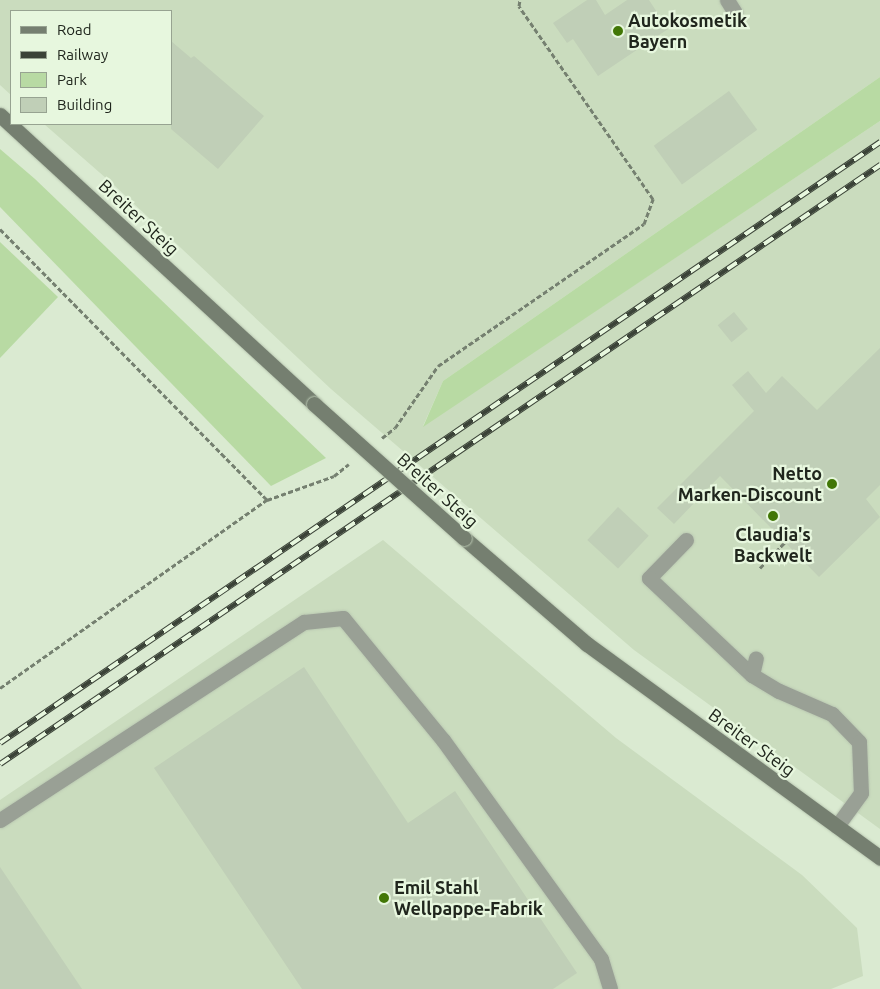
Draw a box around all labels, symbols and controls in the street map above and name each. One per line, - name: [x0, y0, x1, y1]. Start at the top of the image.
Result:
- legend: [10, 10, 172, 125]
- place label: Autokosmetik Bayern: [628, 10, 747, 52]
- text: Road: [57, 21, 92, 38]
- marker: Autokosmetik Bayern: [612, 25, 624, 37]
- text: Railway: [57, 46, 108, 63]
- text: Park: [57, 71, 87, 88]
- text: Building: [57, 96, 112, 113]
- street label: Breiter Steig: [94, 174, 184, 260]
- street label: Breiter Steig: [393, 448, 483, 532]
- place label: Netto Marken-Discount: [678, 463, 822, 506]
- marker: Netto Marken-Discount: [826, 478, 838, 490]
- marker: Claudia's Backwelt: [767, 510, 779, 522]
- place label: Claudia's Backwelt: [734, 524, 812, 566]
- street label: Breiter Steig: [705, 703, 799, 781]
- place label: Emil Stahl Wellpappe-Fabrik: [394, 877, 543, 920]
- marker: Emil Stahl Wellpappe-Fabrik: [378, 892, 390, 904]

